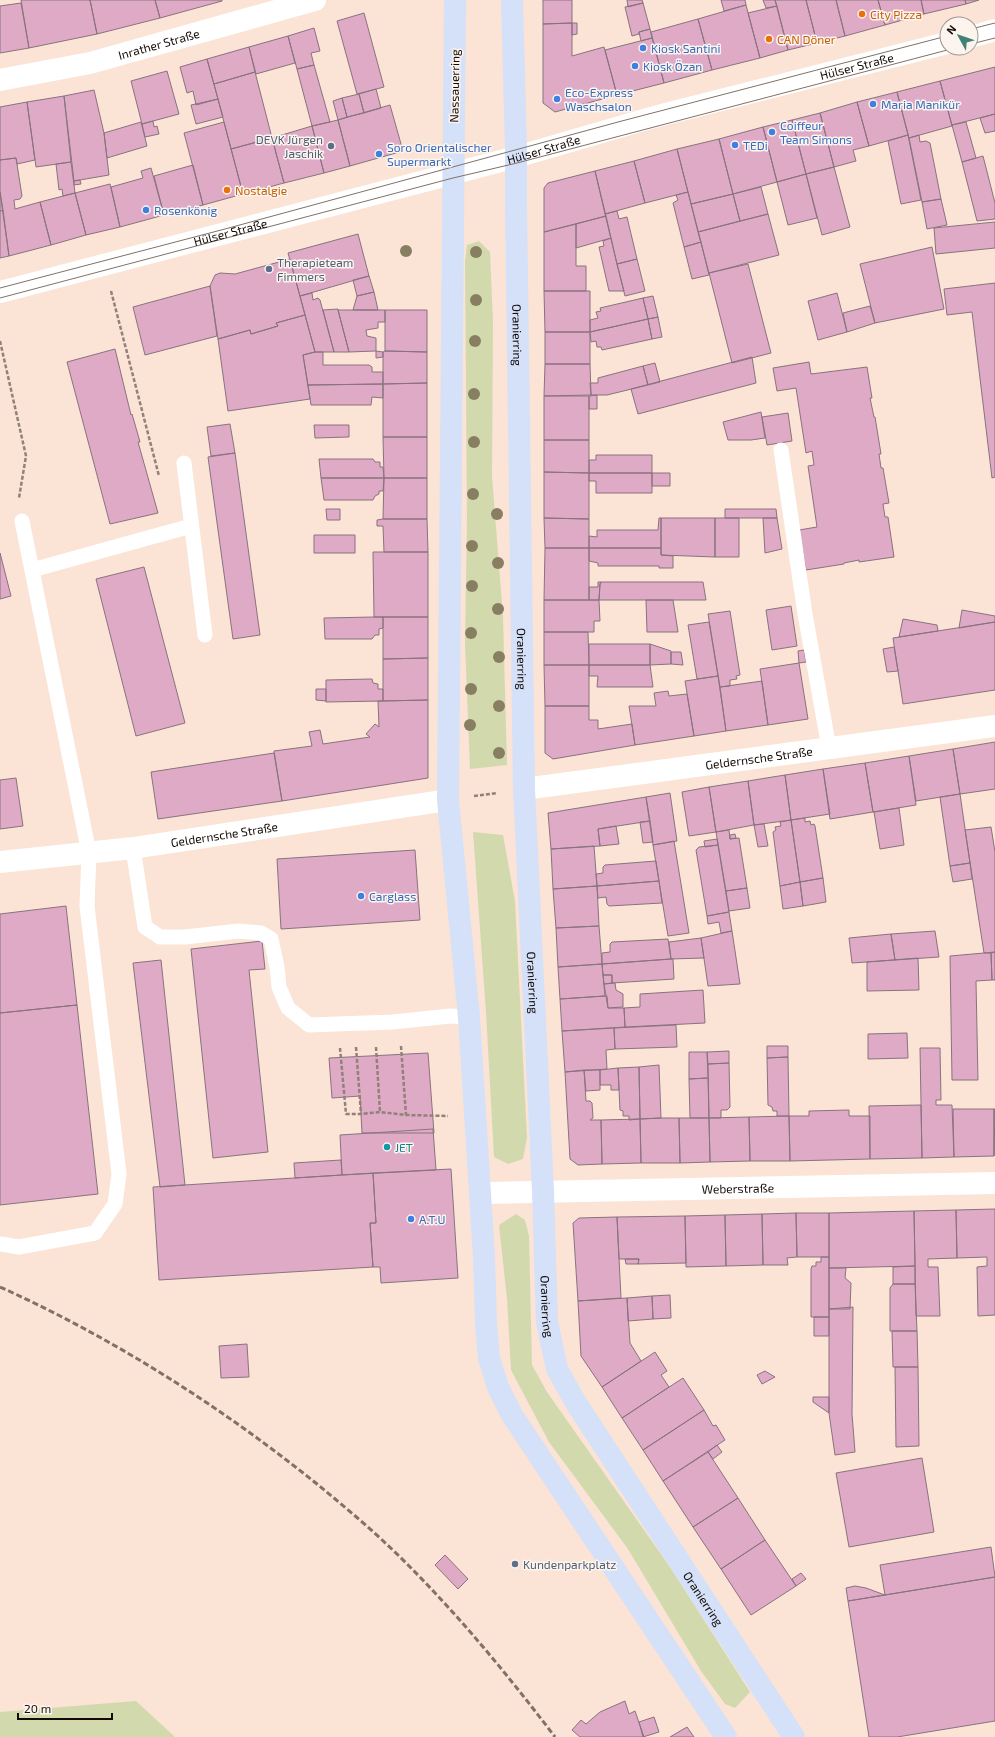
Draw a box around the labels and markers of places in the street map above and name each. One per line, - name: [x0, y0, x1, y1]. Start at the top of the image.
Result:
- place label: City Pizza: [870, 7, 922, 21]
- marker: City Pizza: [857, 9, 867, 19]
- place label: CAN Döner: [777, 32, 836, 46]
- marker: CAN Döner: [764, 34, 774, 44]
- place label: Kiosk Santini: [651, 41, 720, 55]
- marker: Kiosk Santini: [638, 43, 648, 53]
- place label: Kiosk Özan: [643, 59, 702, 73]
- marker: Kiosk Özan: [630, 61, 640, 71]
- place label: Eco-Express Waschsalon: [565, 85, 633, 113]
- marker: Eco-Express Waschsalon: [552, 94, 562, 104]
- place label: Maria Manikür: [881, 97, 960, 111]
- marker: Maria Manikür: [868, 99, 878, 109]
- place label: Coiffeur Team Simons: [780, 118, 852, 146]
- marker: Coiffeur Team Simons: [767, 127, 777, 137]
- place label: DEVK Jürgen Jaschik: [256, 132, 323, 160]
- place label: TEDi: [743, 138, 768, 152]
- place label: Soro Orientalischer Supermarkt: [387, 140, 492, 168]
- marker: TEDi: [730, 140, 740, 150]
- marker: DEVK Jürgen Jaschik: [326, 141, 336, 151]
- marker: Soro Orientalischer Supermarkt: [374, 149, 384, 159]
- place label: Nostalgie: [235, 183, 287, 197]
- marker: Nostalgie: [222, 185, 232, 195]
- place label: Rosenkönig: [154, 203, 217, 217]
- marker: Rosenkönig: [141, 205, 151, 215]
- place label: Therapieteam Fimmers: [277, 255, 353, 283]
- marker: Therapieteam Fimmers: [264, 264, 274, 274]
- place label: Carglass: [369, 889, 416, 903]
- marker: Carglass: [356, 891, 366, 901]
- place label: JET: [395, 1140, 413, 1154]
- marker: JET: [382, 1142, 392, 1152]
- place label: A.T.U: [419, 1212, 445, 1226]
- marker: A.T.U: [406, 1214, 416, 1224]
- place label: Kundenparkplatz: [523, 1557, 616, 1571]
- marker: Kundenparkplatz: [510, 1559, 520, 1569]

